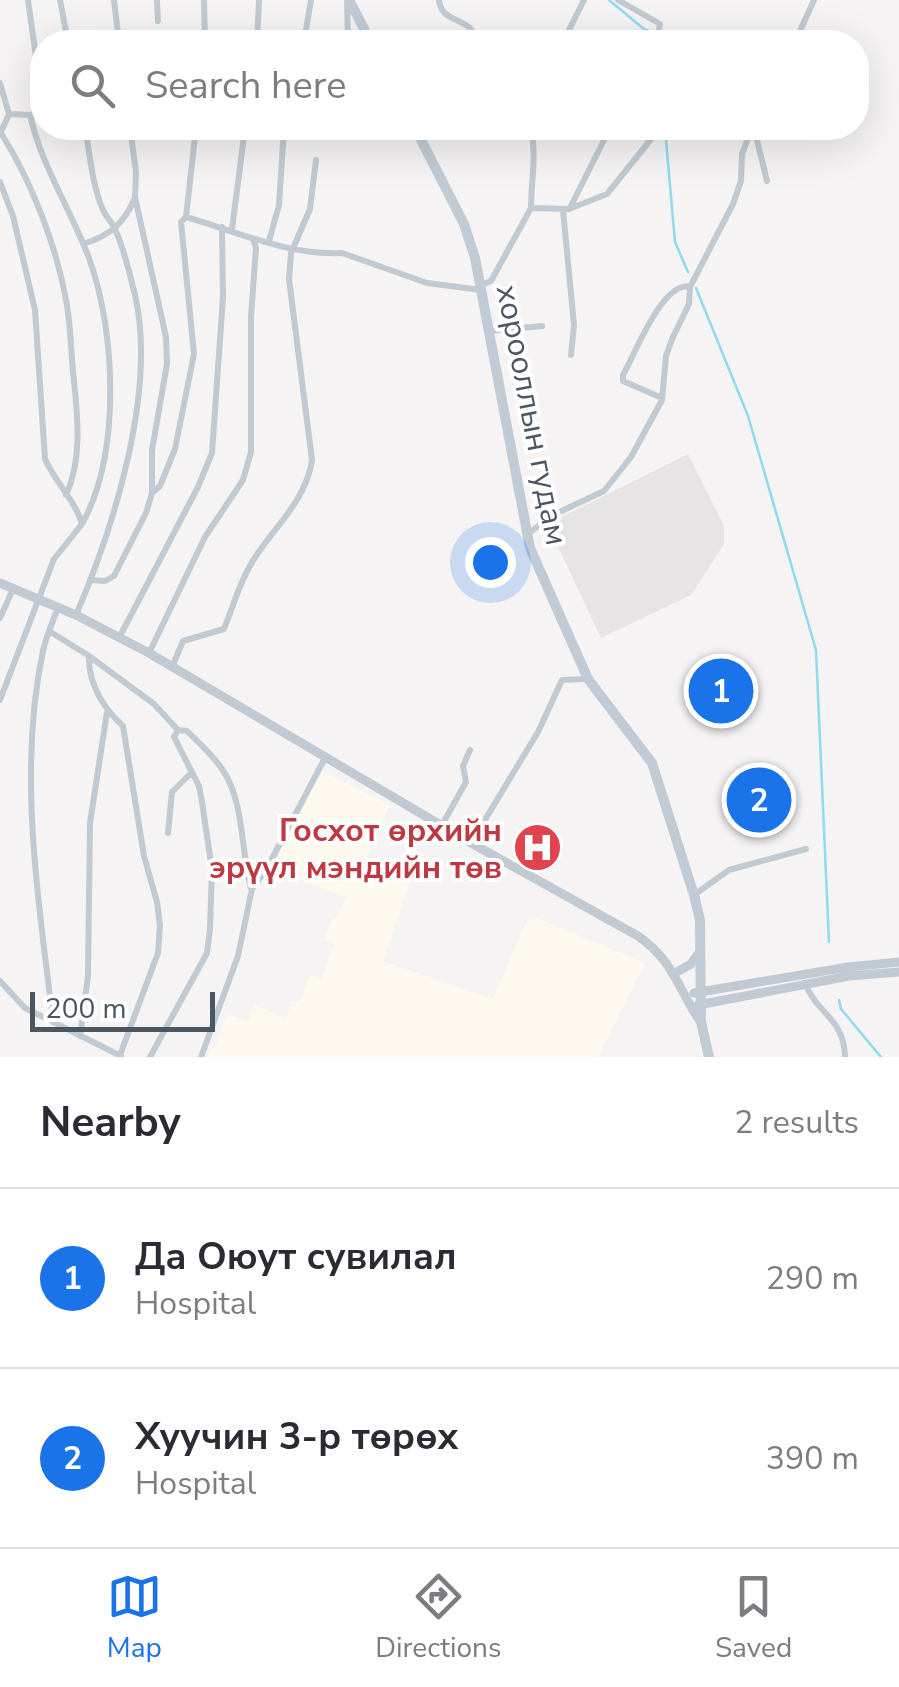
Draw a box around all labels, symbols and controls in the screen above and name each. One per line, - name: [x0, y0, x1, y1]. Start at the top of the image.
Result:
- search box: [30, 30, 869, 140]
- icon: search: [65, 58, 120, 113]
- text: Search here: [145, 60, 346, 111]
- street label: хорооллын гудам: [486, 281, 578, 549]
- your location: [465, 537, 516, 588]
- pin: 1: [688, 654, 754, 728]
- pin: 2: [726, 762, 792, 838]
- place label: Госхот өрхийн эрүүл мэндийн төв: [209, 809, 502, 889]
- hospital icon: Госхот өрхийн эрүүл мэндийн төв: [511, 822, 563, 874]
- scale bar: [30, 987, 215, 1032]
- text: 200 m: [45, 990, 127, 1028]
- text: Nearby: [40, 1094, 181, 1151]
- text: 2 results: [734, 1101, 859, 1144]
- text: Да Оюут сувилал: [135, 1231, 457, 1282]
- text: 1: [63, 1257, 82, 1300]
- text: 290 m: [766, 1257, 859, 1300]
- text: Hospital: [135, 1282, 256, 1325]
- text: Хуучин 3-р төрөх: [135, 1411, 459, 1462]
- text: 2: [63, 1437, 82, 1480]
- text: 390 m: [766, 1437, 859, 1480]
- text: Hospital: [135, 1462, 256, 1505]
- tab: Map: [107, 1569, 162, 1667]
- tab: Directions: [375, 1569, 501, 1667]
- tab: Saved: [715, 1569, 792, 1667]

